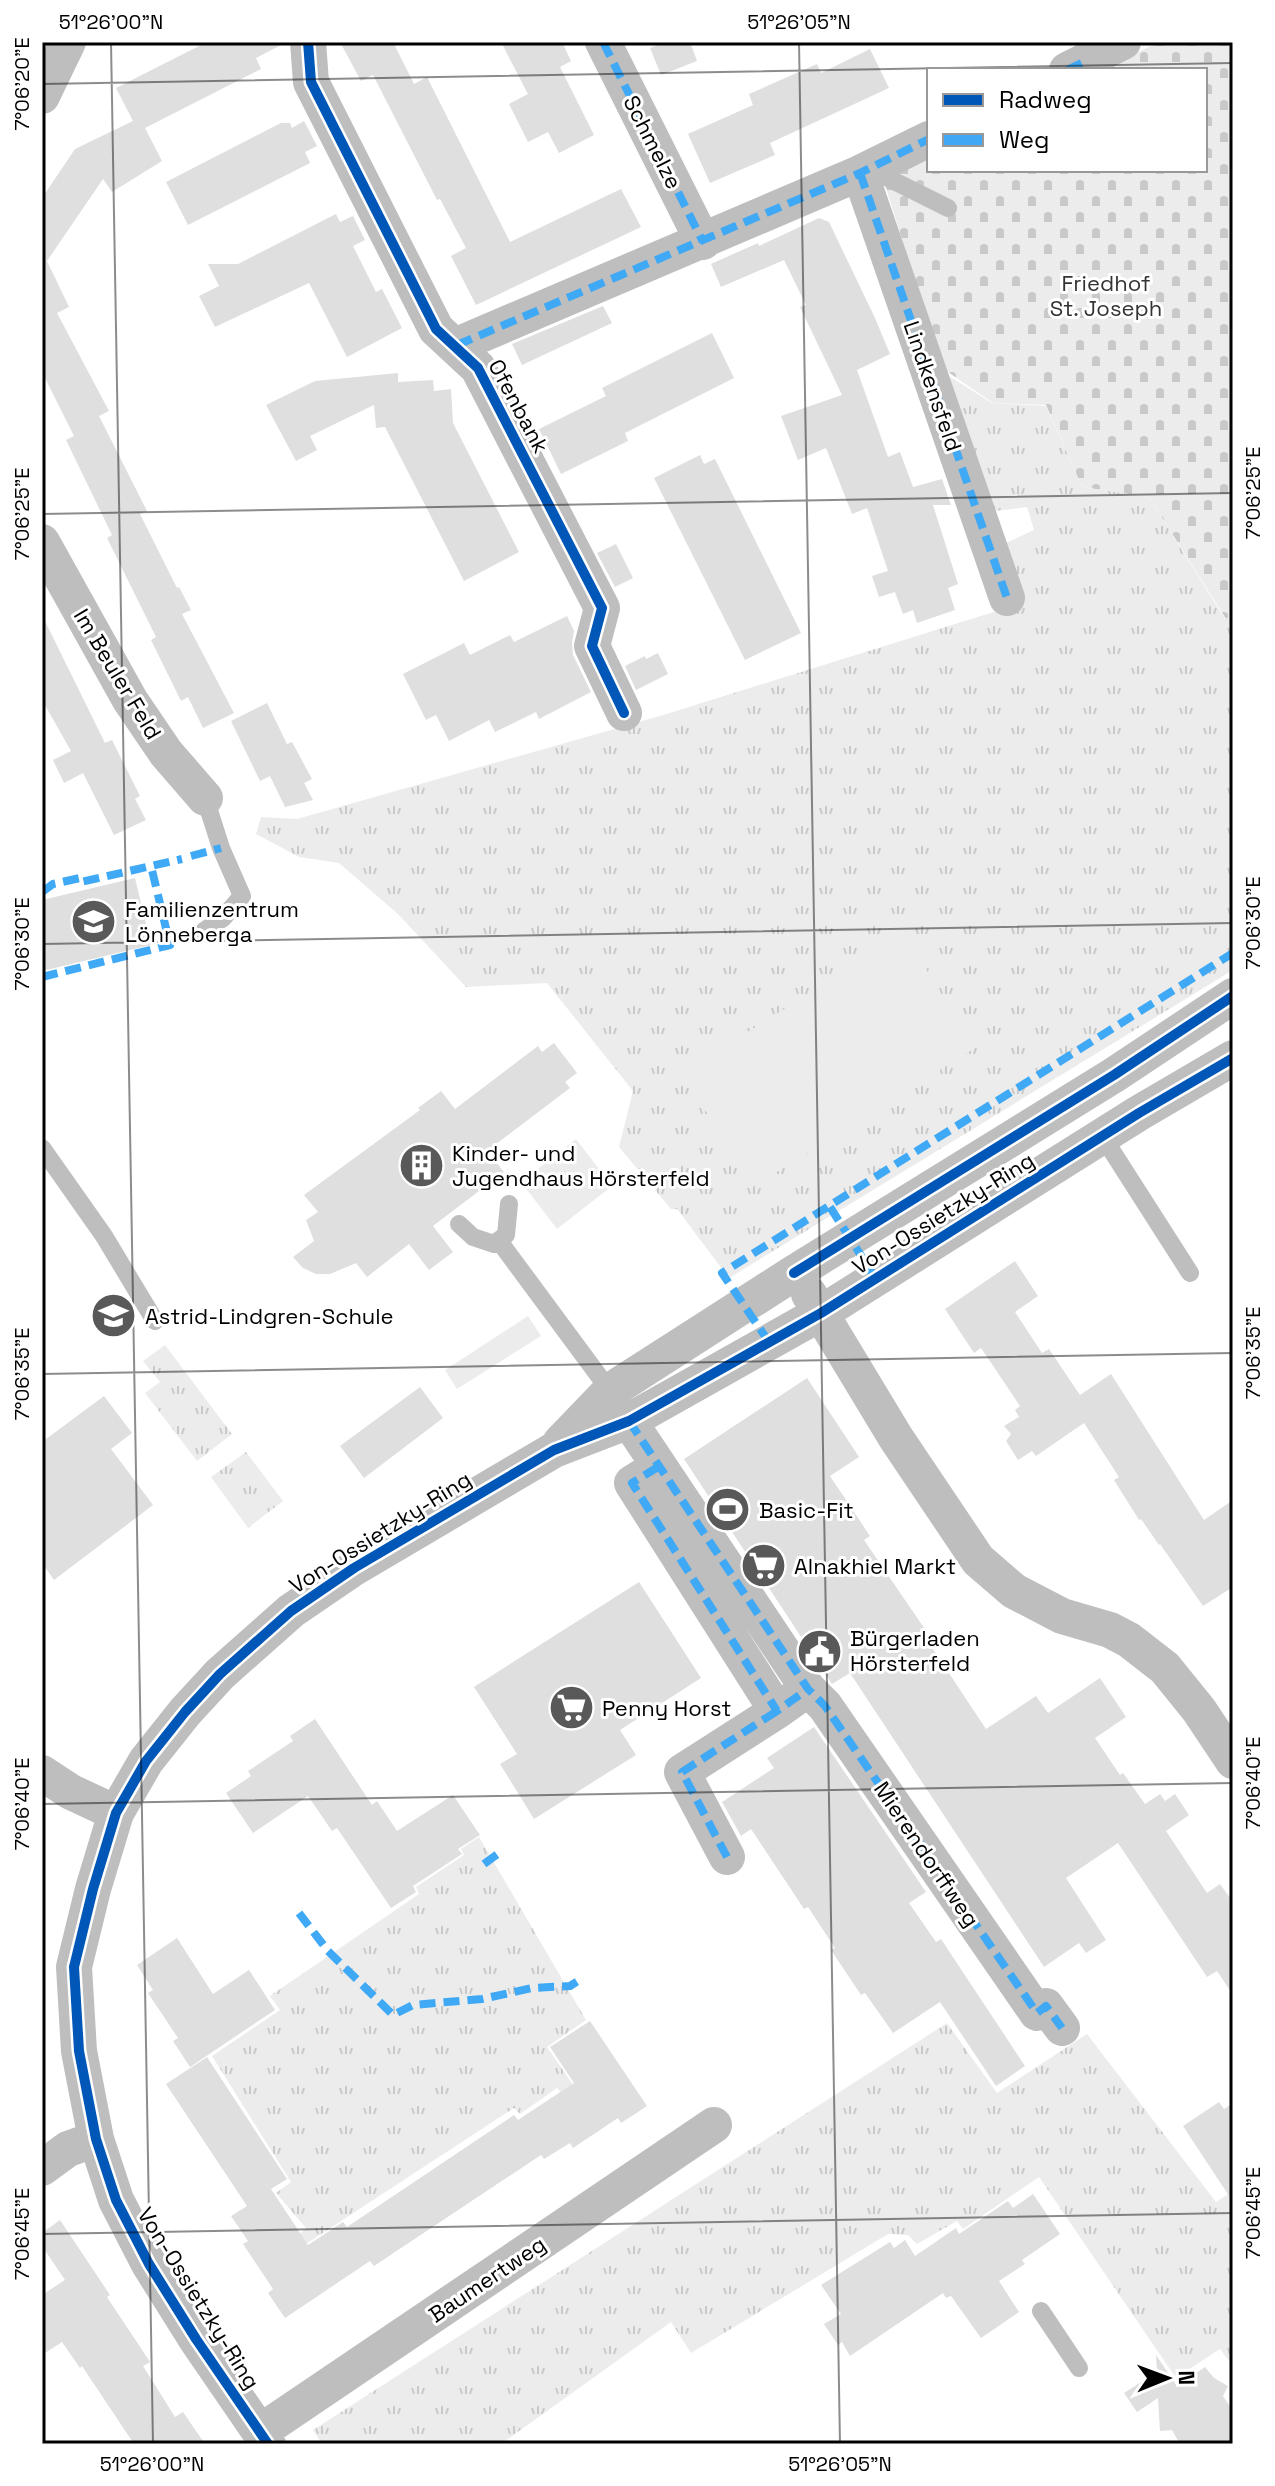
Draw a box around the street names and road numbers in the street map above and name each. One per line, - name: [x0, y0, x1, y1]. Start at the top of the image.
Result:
- street label: Schmelze: [617, 90, 689, 194]
- street label: Lindkensfeld: [898, 317, 968, 455]
- street label: Ofenbank: [483, 354, 556, 458]
- street label: Im Beuler Feld: [68, 603, 168, 745]
- street label: Von-Ossietzky-Ring: [847, 1146, 1039, 1280]
- street label: Von-Ossietzky-Ring: [284, 1465, 476, 1599]
- street label: Mierendorffweg: [868, 1776, 986, 1932]
- street label: Von-Ossietzky-Ring: [132, 2202, 266, 2394]
- street label: Baumertweg: [423, 2230, 551, 2328]

